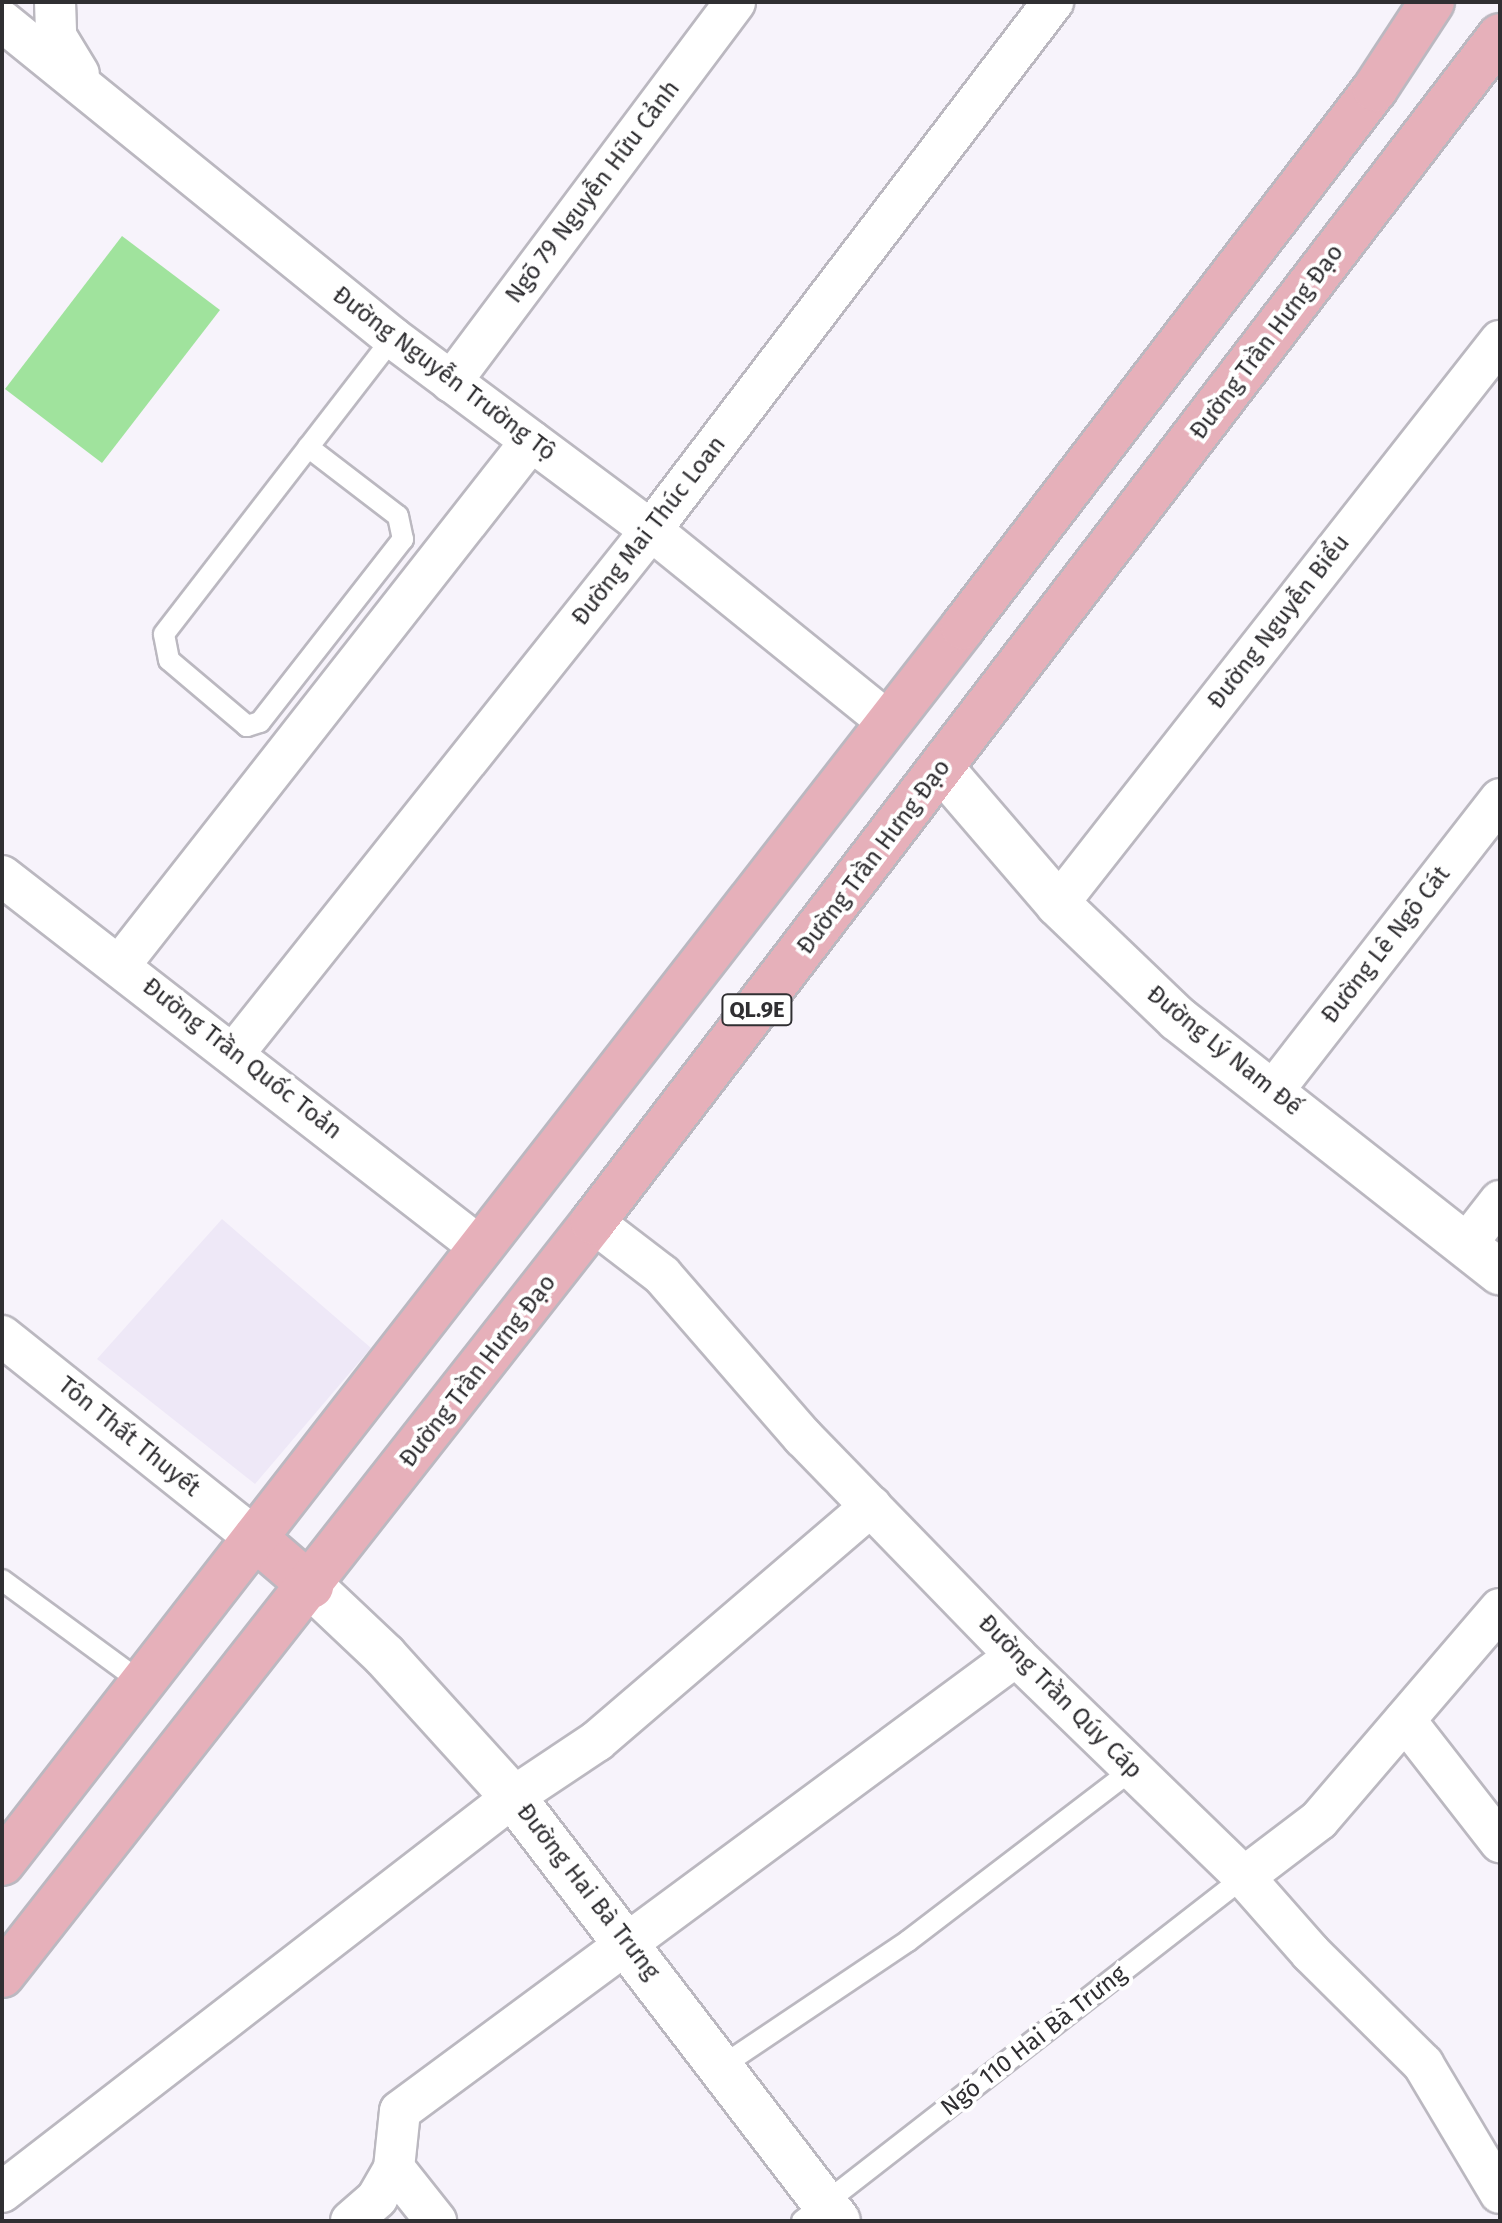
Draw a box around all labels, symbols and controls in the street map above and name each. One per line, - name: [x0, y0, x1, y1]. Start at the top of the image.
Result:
- street label: Ngõ 79 Nguyễn Hữu Cảnh: [500, 75, 686, 309]
- street label: Đường Trần Hưng Đạo: [1184, 239, 1350, 445]
- street label: Đường Nguyễn Trường Tộ: [327, 281, 561, 467]
- street label: Đường Mai Thúc Loan: [566, 431, 732, 631]
- street label: Đường Nguyễn Biểu: [1202, 529, 1356, 715]
- street label: Đường Trần Hưng Đạo: [791, 754, 957, 960]
- street label: Đường Lê Ngô Cát: [1316, 861, 1456, 1029]
- street label: Đường Trần Quốc Toản: [137, 972, 347, 1146]
- street label: Đường Lý Nam Đế: [1141, 980, 1307, 1122]
- road number: QL.9E: [721, 992, 793, 1028]
- street label: Đường Trần Hưng Đạo: [394, 1269, 562, 1473]
- street label: Tôn Thất Thuyết: [52, 1371, 206, 1503]
- street label: Đường Trần Qúy Cáp: [972, 1609, 1148, 1785]
- street label: Đường Hai Bà Trưng: [510, 1798, 666, 1986]
- street label: Ngõ 110 Hai Bà Trưng: [935, 1960, 1133, 2122]

